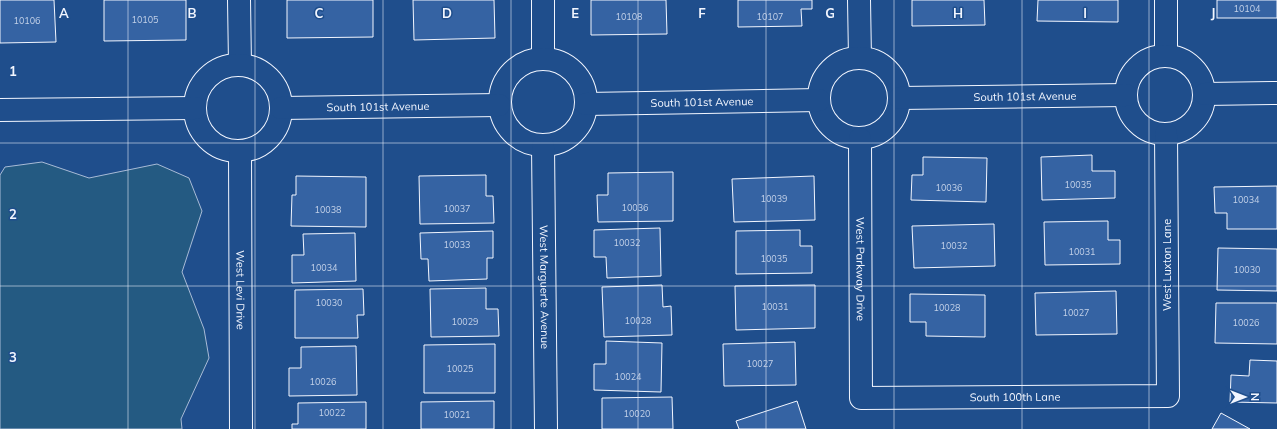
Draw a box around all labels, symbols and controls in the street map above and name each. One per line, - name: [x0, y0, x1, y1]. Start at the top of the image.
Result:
- house number: 10104: [1233, 3, 1261, 14]
- text: A: [59, 5, 69, 21]
- text: B: [188, 5, 197, 21]
- text: C: [315, 5, 324, 21]
- text: D: [442, 5, 452, 21]
- text: E: [571, 5, 579, 21]
- text: F: [698, 5, 706, 21]
- text: G: [825, 5, 835, 21]
- text: H: [953, 5, 963, 21]
- text: I: [1083, 5, 1087, 21]
- text: J: [1211, 5, 1215, 21]
- house number: 10108: [615, 11, 643, 22]
- house number: 10107: [756, 11, 784, 22]
- house number: 10105: [131, 14, 159, 25]
- house number: 10106: [13, 15, 41, 26]
- text: 1: [9, 63, 17, 79]
- street label: South 101st Avenue: [973, 89, 1077, 104]
- street label: South 101st Avenue: [650, 94, 754, 110]
- street label: South 101st Avenue: [326, 99, 430, 114]
- house number: 10035: [1064, 179, 1092, 190]
- house number: 10036: [935, 182, 963, 193]
- house number: 10039: [760, 193, 788, 204]
- house number: 10034: [1232, 194, 1260, 205]
- house number: 10036: [621, 202, 649, 213]
- house number: 10037: [443, 203, 471, 214]
- house number: 10038: [314, 204, 342, 215]
- text: 2: [9, 206, 17, 222]
- street label: West Parkway Drive: [853, 217, 868, 321]
- street label: West Luxton Lane: [1160, 219, 1174, 311]
- street label: West Marguerte Avenue: [537, 225, 552, 349]
- house number: 10032: [613, 237, 641, 248]
- house number: 10033: [443, 239, 471, 250]
- house number: 10032: [940, 240, 968, 251]
- house number: 10031: [1068, 246, 1096, 257]
- street label: West Levi Drive: [233, 250, 248, 330]
- house number: 10035: [760, 253, 788, 264]
- house number: 10034: [310, 262, 338, 273]
- house number: 10030: [1233, 264, 1261, 275]
- house number: 10030: [315, 297, 343, 308]
- house number: 10031: [761, 301, 789, 312]
- house number: 10028: [933, 302, 961, 313]
- house number: 10027: [1062, 307, 1090, 318]
- house number: 10028: [624, 315, 652, 326]
- house number: 10029: [451, 316, 479, 327]
- house number: 10026: [1232, 317, 1260, 328]
- text: 3: [9, 349, 17, 365]
- house number: 10027: [746, 358, 774, 369]
- house number: 10025: [446, 363, 474, 374]
- house number: 10024: [614, 371, 642, 382]
- house number: 10026: [309, 376, 337, 387]
- north arrow: [1225, 377, 1265, 417]
- street label: South 100th Lane: [970, 390, 1060, 404]
- text: N: [1248, 393, 1262, 401]
- house number: 10022: [318, 407, 346, 418]
- house number: 10020: [623, 408, 651, 419]
- house number: 10021: [443, 409, 471, 420]

